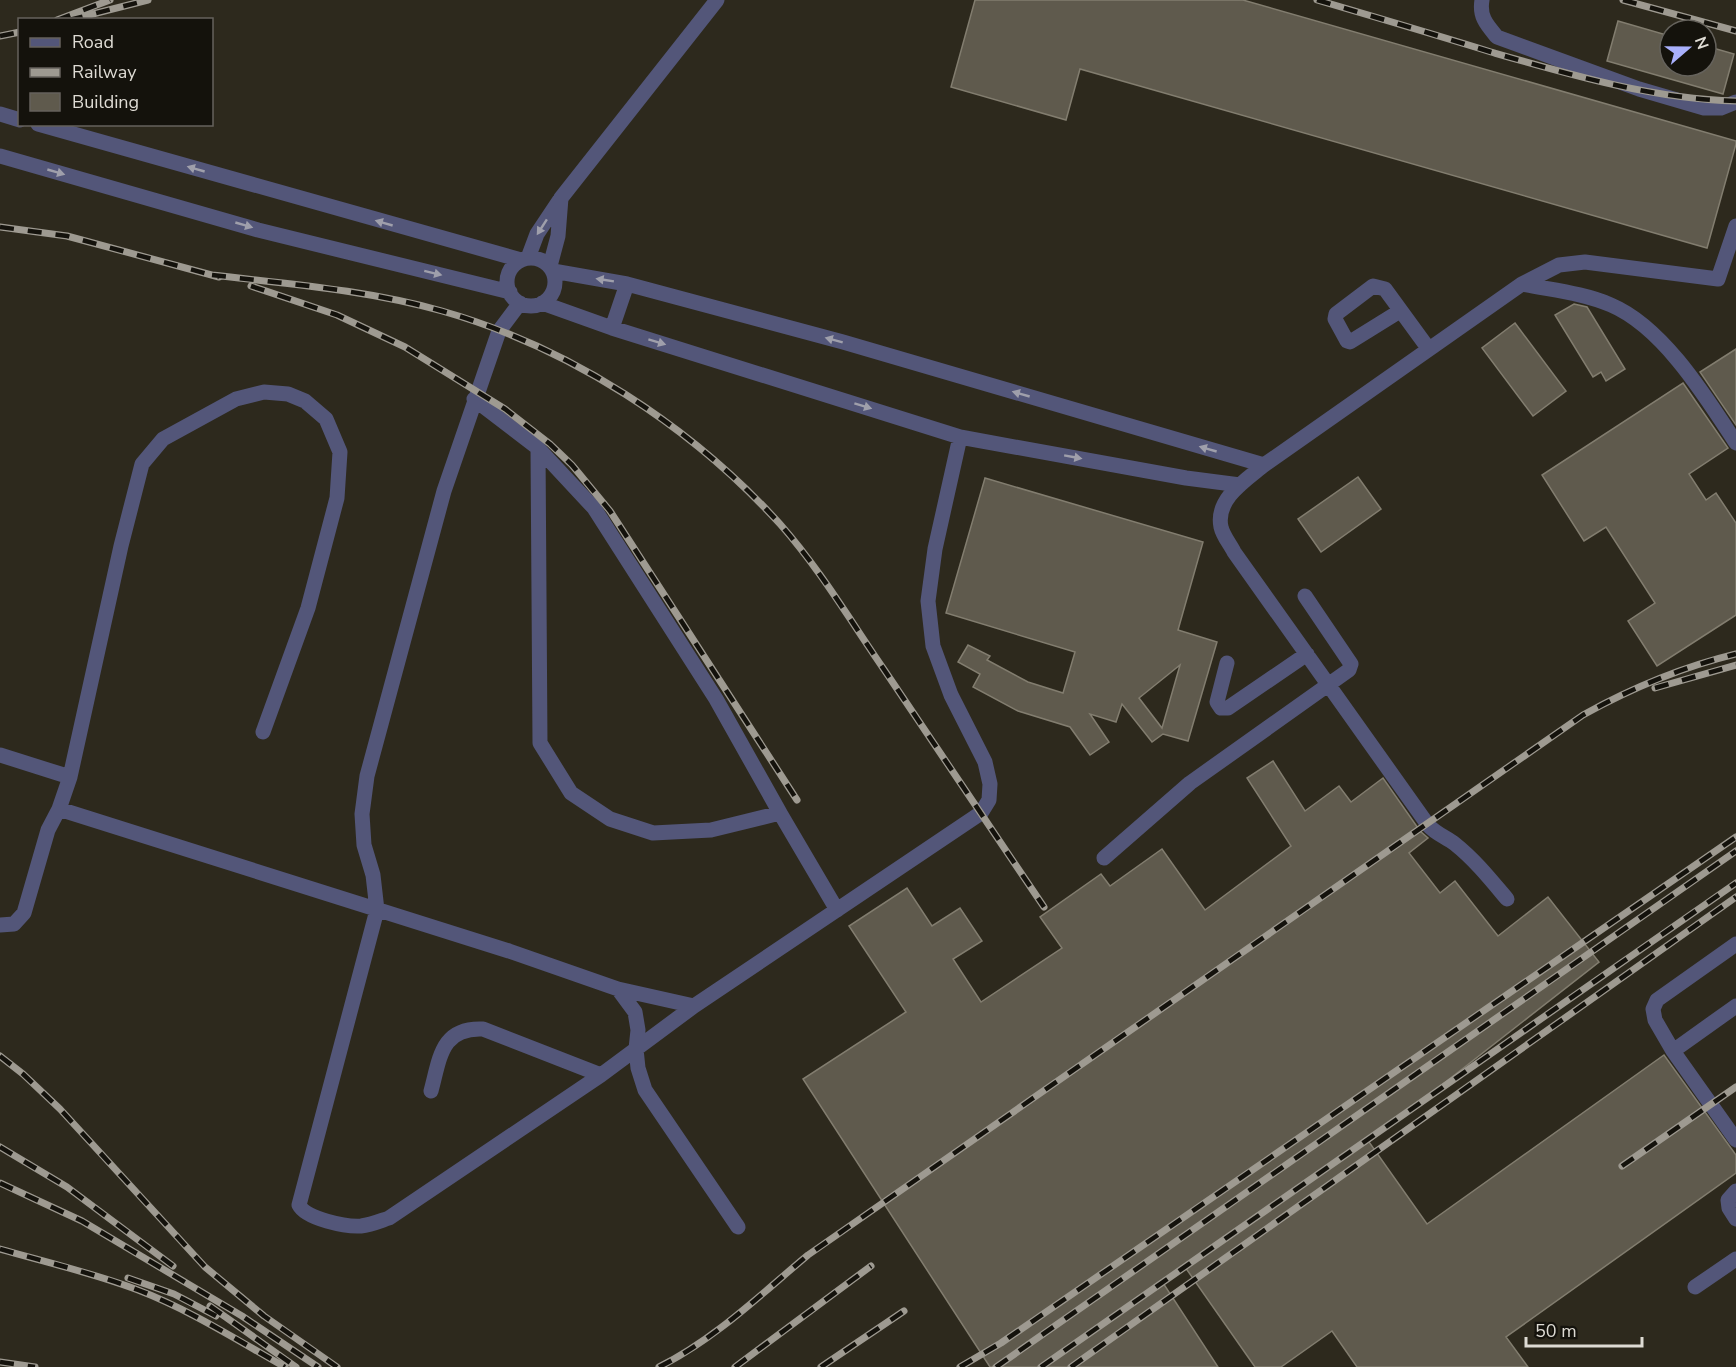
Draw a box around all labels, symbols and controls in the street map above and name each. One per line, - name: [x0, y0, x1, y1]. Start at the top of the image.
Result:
- legend: [18, 18, 213, 126]
- north arrow: [1658, 18, 1718, 78]
- text: Road: [72, 30, 114, 54]
- text: N: [1689, 34, 1714, 53]
- text: Railway: [72, 60, 137, 84]
- text: Building: [72, 90, 139, 114]
- one-way arrow: [187, 164, 205, 173]
- one-way arrow: [47, 168, 65, 177]
- one-way arrow: [375, 218, 393, 227]
- one-way arrow: [536, 218, 547, 235]
- one-way arrow: [235, 221, 253, 231]
- one-way arrow: [424, 268, 442, 278]
- one-way arrow: [595, 275, 614, 284]
- one-way arrow: [825, 335, 843, 344]
- one-way arrow: [648, 338, 666, 347]
- one-way arrow: [1012, 389, 1030, 399]
- one-way arrow: [854, 402, 872, 412]
- one-way arrow: [1199, 444, 1217, 453]
- one-way arrow: [1063, 453, 1082, 462]
- scale bar: [1526, 1310, 1642, 1348]
- text: 50 m: [1535, 1319, 1577, 1343]

